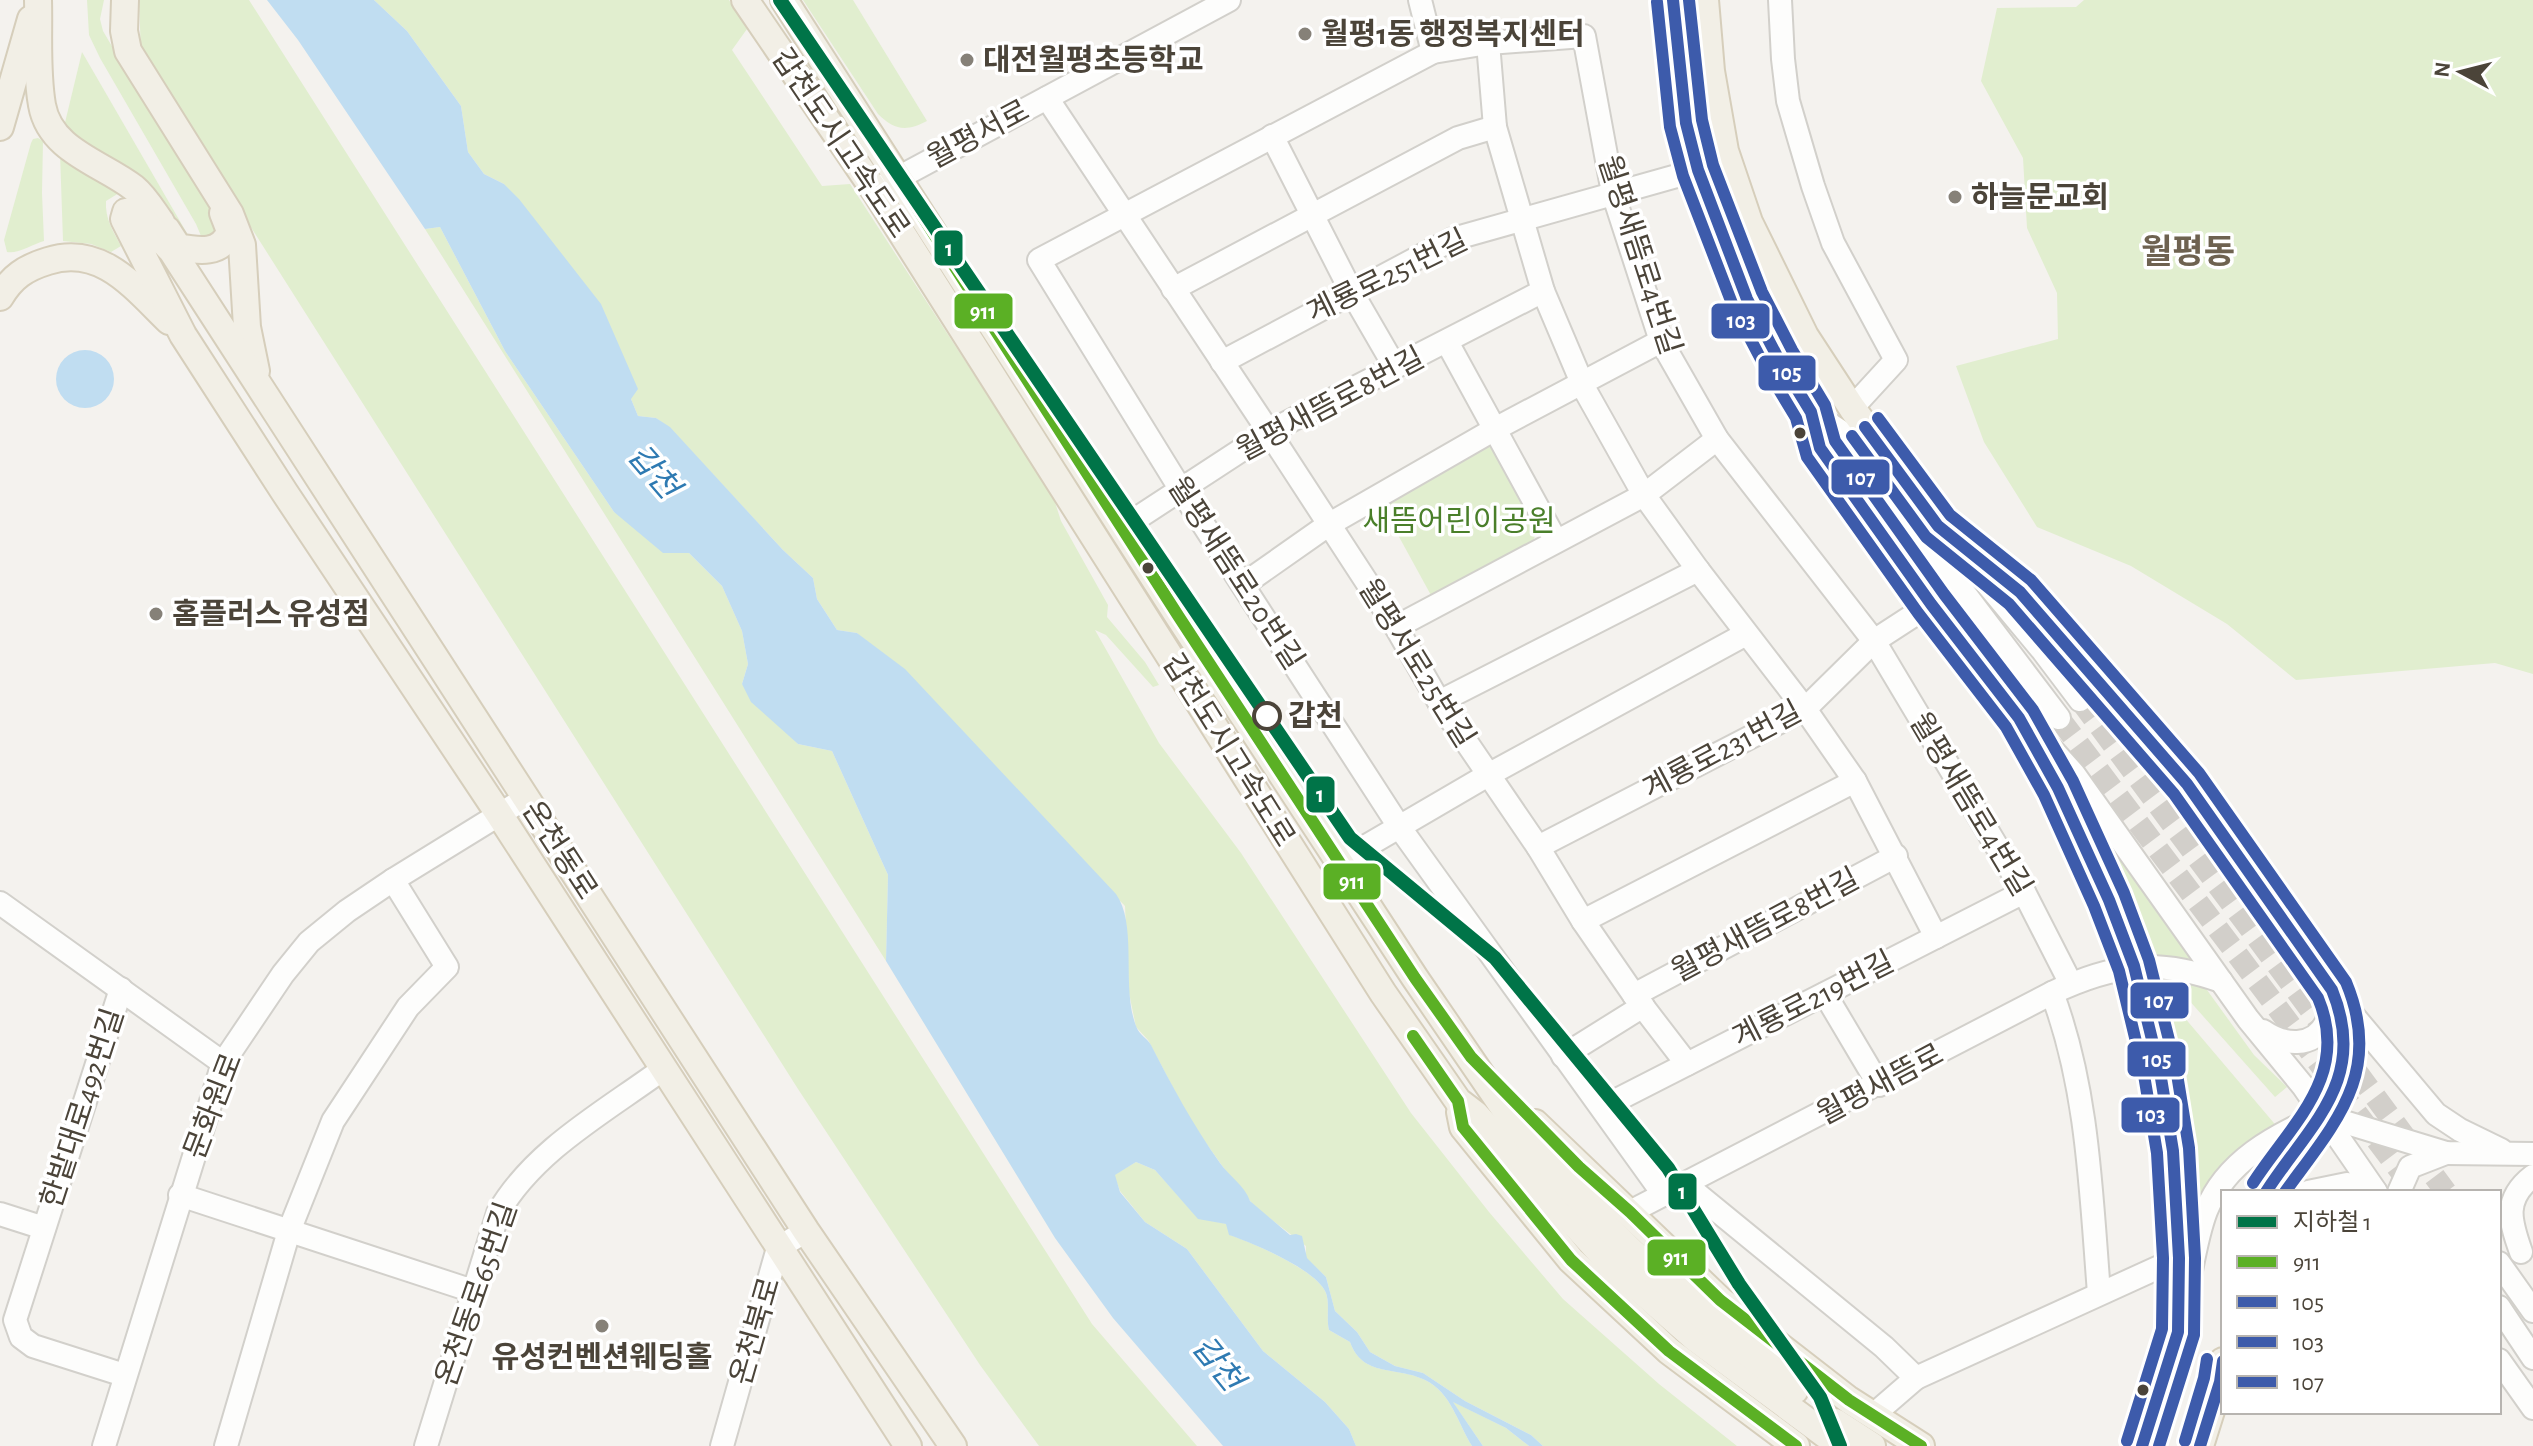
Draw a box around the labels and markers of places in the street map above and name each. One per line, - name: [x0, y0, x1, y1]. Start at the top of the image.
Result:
- place label: 월평1동 행정복지센터: [1321, 18, 1585, 50]
- marker: 월평1동 행정복지센터: [1296, 25, 1314, 43]
- place label: 대전월평초등학교: [983, 44, 1204, 76]
- marker: 대전월평초등학교: [958, 51, 976, 69]
- place label: 하늘문교회: [1971, 181, 2109, 213]
- marker: 하늘문교회: [1946, 188, 1964, 206]
- unlabelled marker: [1792, 425, 1808, 441]
- unlabelled marker: [1140, 560, 1156, 576]
- place label: 홈플러스 유성점: [172, 598, 370, 630]
- marker: 홈플러스 유성점: [147, 605, 165, 623]
- place label: 갑천: [1288, 700, 1343, 732]
- marker: 갑천: [1253, 702, 1281, 730]
- marker: 유성컨벤션웨딩홀: [593, 1317, 611, 1335]
- place label: 유성컨벤션웨딩홀: [492, 1341, 712, 1373]
- unlabelled marker: [2135, 1382, 2151, 1398]

